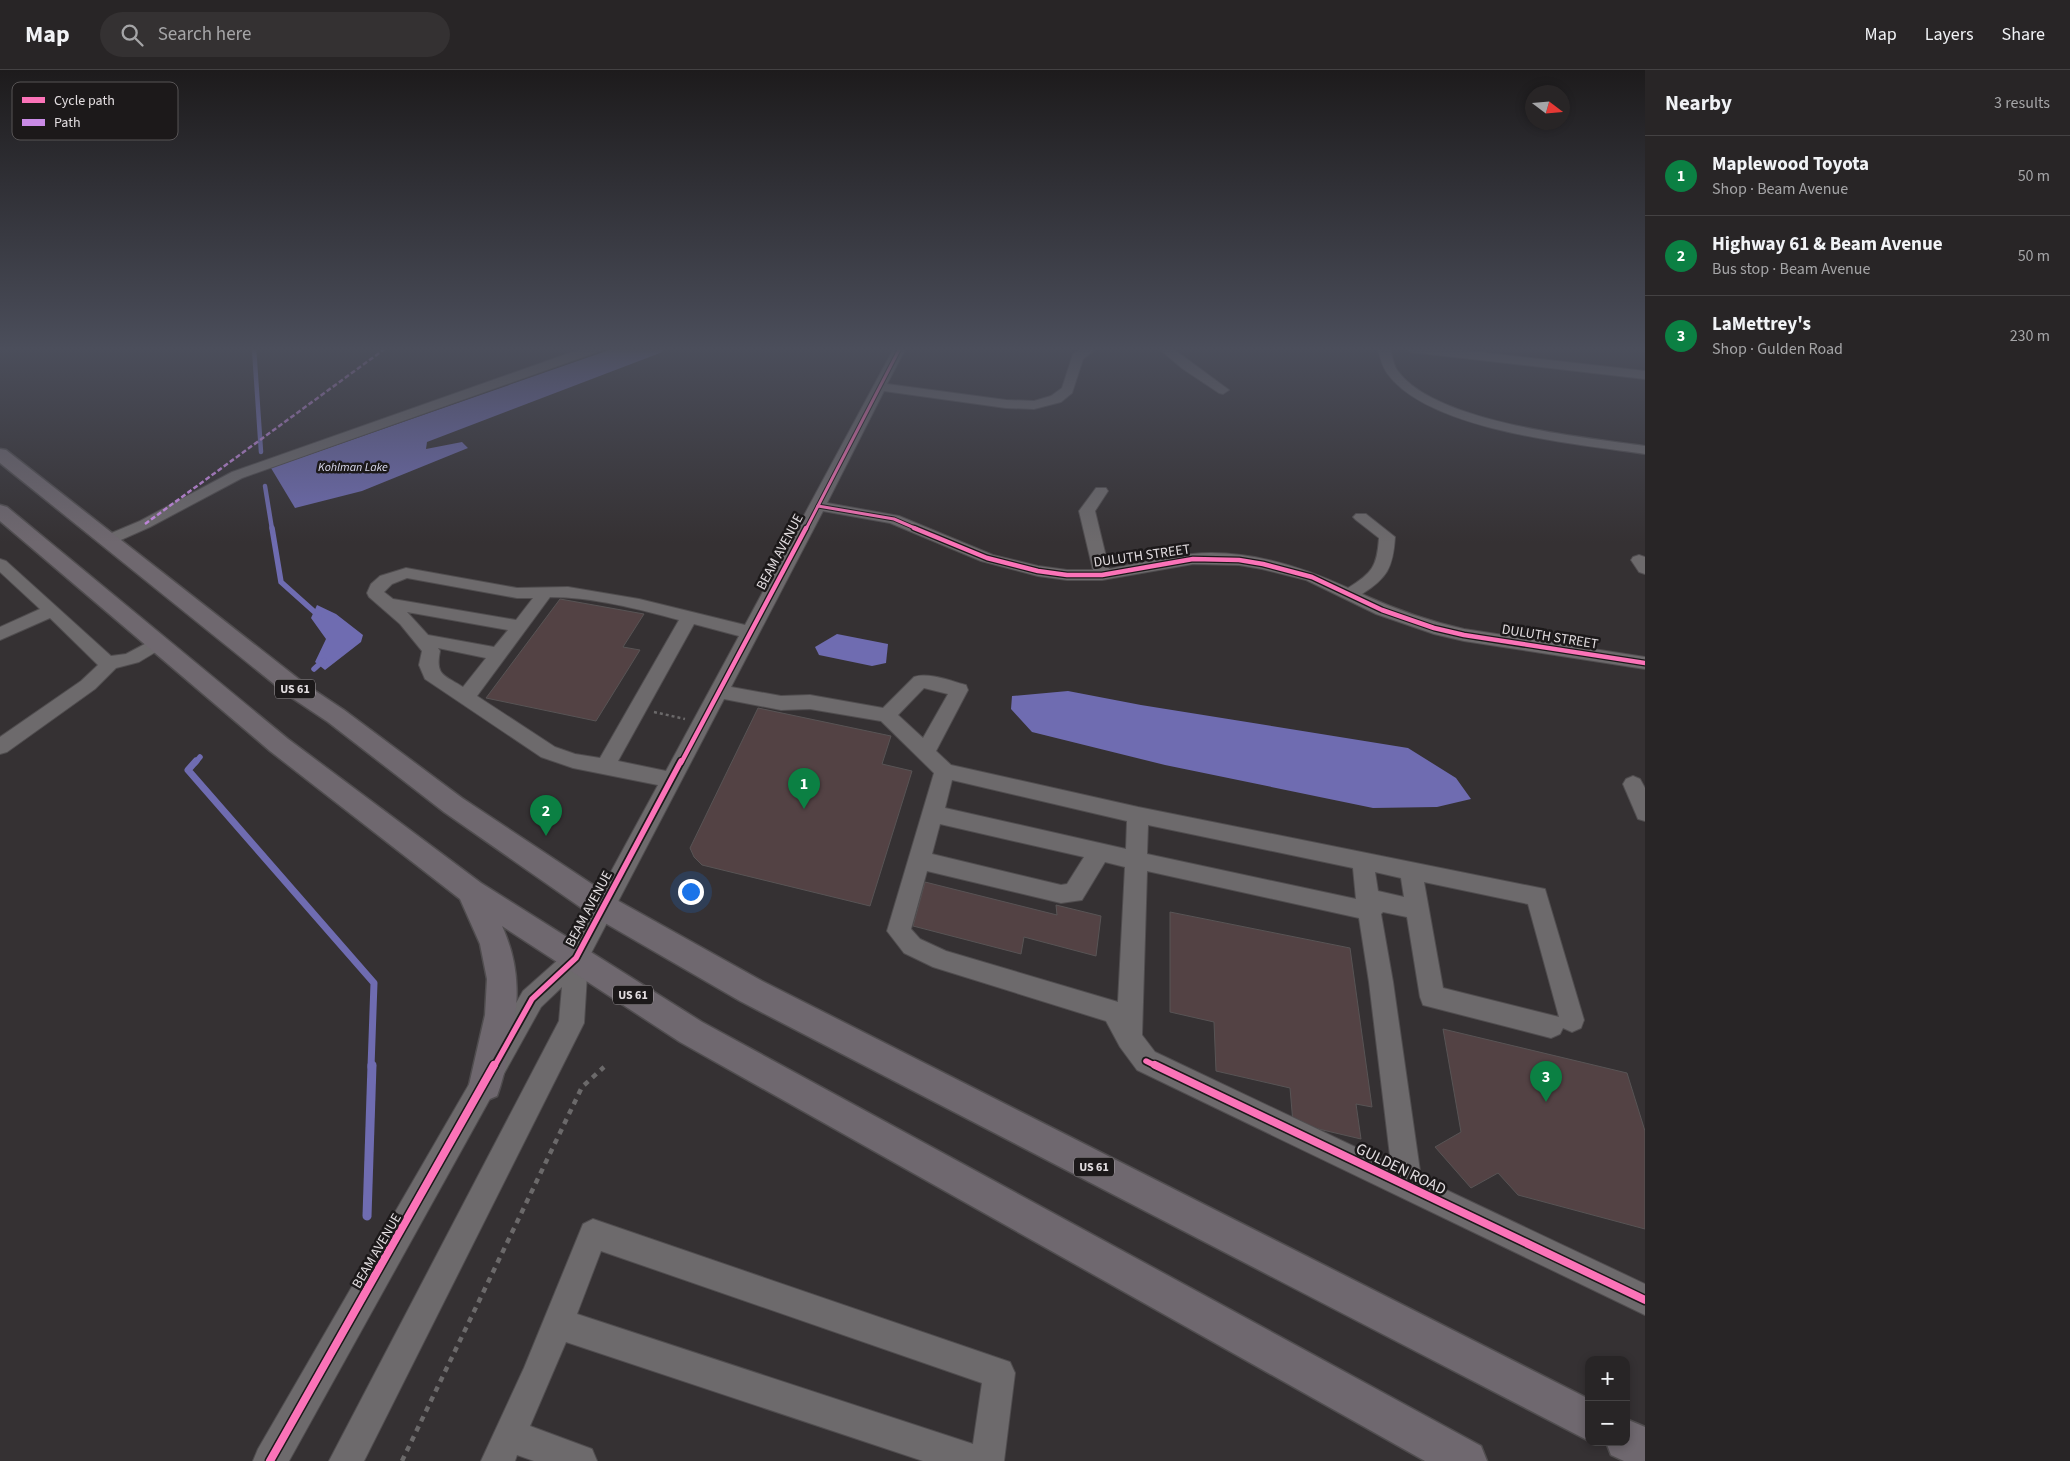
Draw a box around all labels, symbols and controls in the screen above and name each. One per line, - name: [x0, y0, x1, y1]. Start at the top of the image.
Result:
- search box: [100, 12, 450, 57]
- text: Map: [25, 17, 70, 52]
- icon: search: [118, 21, 146, 49]
- text: Search here: [158, 21, 251, 48]
- text: Map: [1865, 22, 1897, 47]
- text: Layers: [1925, 22, 1974, 47]
- text: Share: [2002, 22, 2045, 47]
- legend: [12, 82, 178, 140]
- north arrow: [1525, 85, 1570, 130]
- text: Nearby: [1665, 88, 1732, 118]
- text: Cycle path: [54, 91, 115, 111]
- text: 3 results: [1994, 92, 2050, 114]
- text: Path: [54, 113, 81, 133]
- text: Maplewood Toyota: [1712, 151, 1869, 178]
- text: 1: [1677, 165, 1685, 187]
- text: 50 m: [2018, 165, 2050, 187]
- text: Shop · Beam Avenue: [1712, 178, 1848, 200]
- text: Highway 61 & Beam Avenue: [1712, 231, 1943, 258]
- text: 2: [1677, 245, 1685, 267]
- text: 50 m: [2018, 245, 2050, 267]
- text: Bus stop · Beam Avenue: [1712, 258, 1871, 280]
- text: LaMettrey's: [1712, 311, 1811, 338]
- text: 3: [1677, 325, 1685, 347]
- text: 230 m: [2010, 325, 2050, 347]
- text: Shop · Gulden Road: [1712, 338, 1843, 360]
- water label: Kohlman Lake: [318, 459, 388, 476]
- street label: BEAM AVENUE: [752, 510, 808, 594]
- street label: DULUTH STREET: [1092, 539, 1192, 573]
- street label: DULUTH STREET: [1500, 620, 1600, 655]
- road number: US 61: [275, 680, 315, 698]
- pin: 1: [788, 768, 820, 809]
- pin: 2: [530, 795, 562, 836]
- street label: BEAM AVENUE: [561, 867, 617, 951]
- your location: [678, 879, 704, 905]
- road number: US 61: [613, 986, 653, 1004]
- pin: 3: [1530, 1061, 1562, 1102]
- street label: GULDEN ROAD: [1352, 1138, 1450, 1200]
- road number: US 61: [1074, 1158, 1114, 1176]
- street label: BEAM AVENUE: [347, 1210, 407, 1292]
- map controls: [1585, 1356, 1630, 1446]
- button: +: [1585, 1356, 1630, 1401]
- button: −: [1585, 1401, 1630, 1446]

